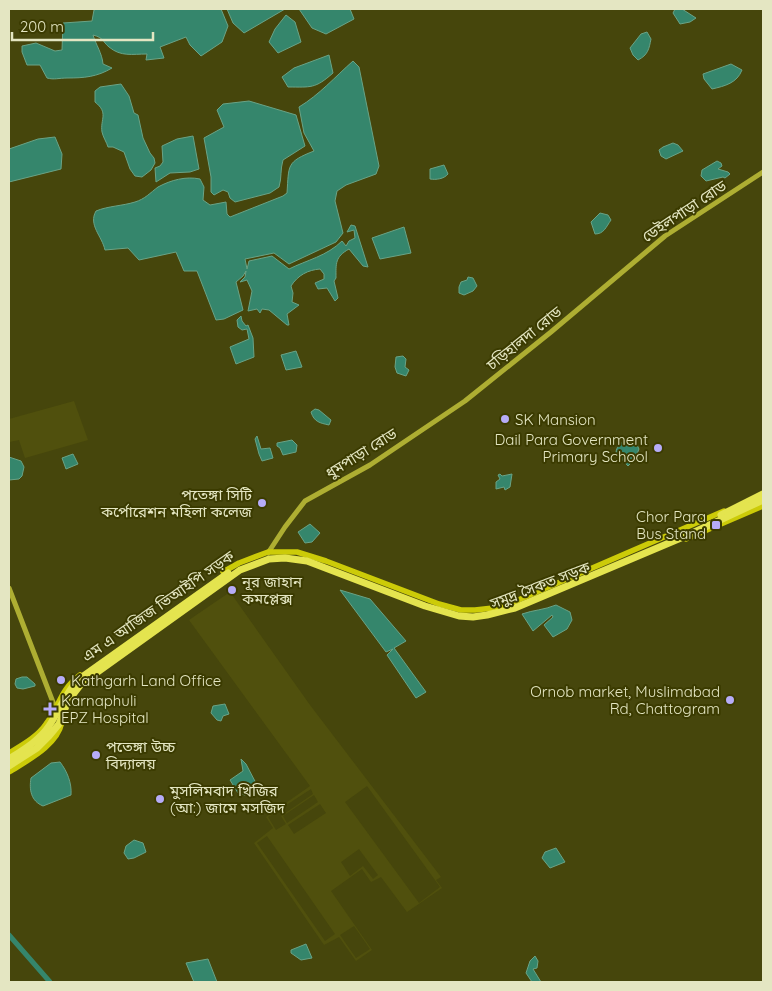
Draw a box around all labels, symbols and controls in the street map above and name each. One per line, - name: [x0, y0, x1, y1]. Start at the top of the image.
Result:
- scale bar: [12, 10, 154, 42]
- text: 200 m: [20, 17, 64, 36]
- street label: ডেইলপাড়া রোড: [638, 176, 730, 246]
- street label: চড়িহালদা রোড: [482, 302, 566, 375]
- place label: SK Mansion: [515, 410, 596, 429]
- marker: SK Mansion: [499, 413, 511, 425]
- street label: ধুমপাড়া রোড: [322, 423, 400, 482]
- place label: Dail Para Government Primary School: [495, 430, 648, 466]
- marker: Dail Para Government Primary School: [652, 442, 664, 454]
- place label: পতেঙ্গা সিটি কর্পোরেশন মহিলা কলেজ: [100, 485, 253, 521]
- marker: পতেঙ্গা সিটি কর্পোরেশন মহিলা কলেজ: [256, 497, 268, 509]
- place label: Chor Para Bus Stand: [636, 507, 706, 543]
- marker: Chor Para Bus Stand: [710, 519, 722, 531]
- street label: এম এ আজিজ ভিআইপি সড়ক: [78, 546, 239, 666]
- street label: সমুদ্র সৈকত সড়ক: [486, 557, 594, 613]
- place label: নূর জাহান কমপ্লেক্স: [241, 572, 303, 608]
- marker: নূর জাহান কমপ্লেক্স: [226, 584, 238, 596]
- place label: Kathgarh Land Office: [71, 671, 221, 690]
- marker: Kathgarh Land Office: [55, 674, 67, 686]
- place label: Ornob market, Muslimabad Rd, Chattogram: [530, 682, 720, 718]
- place label: Karnaphuli EPZ Hospital: [61, 691, 149, 727]
- marker: Ornob market, Muslimabad Rd, Chattogram: [724, 694, 736, 706]
- marker: Karnaphuli EPZ Hospital: [43, 702, 57, 716]
- place label: পতেঙ্গা উচ্চ বিদ্যালয়: [105, 737, 176, 773]
- marker: পতেঙ্গা উচ্চ বিদ্যালয়: [90, 749, 102, 761]
- place label: মুসলিমবাদ খিজির (আ:) জামে মসজিদ: [169, 781, 286, 817]
- marker: মুসলিমবাদ খিজির (আ:) জামে মসজিদ: [154, 793, 166, 805]

